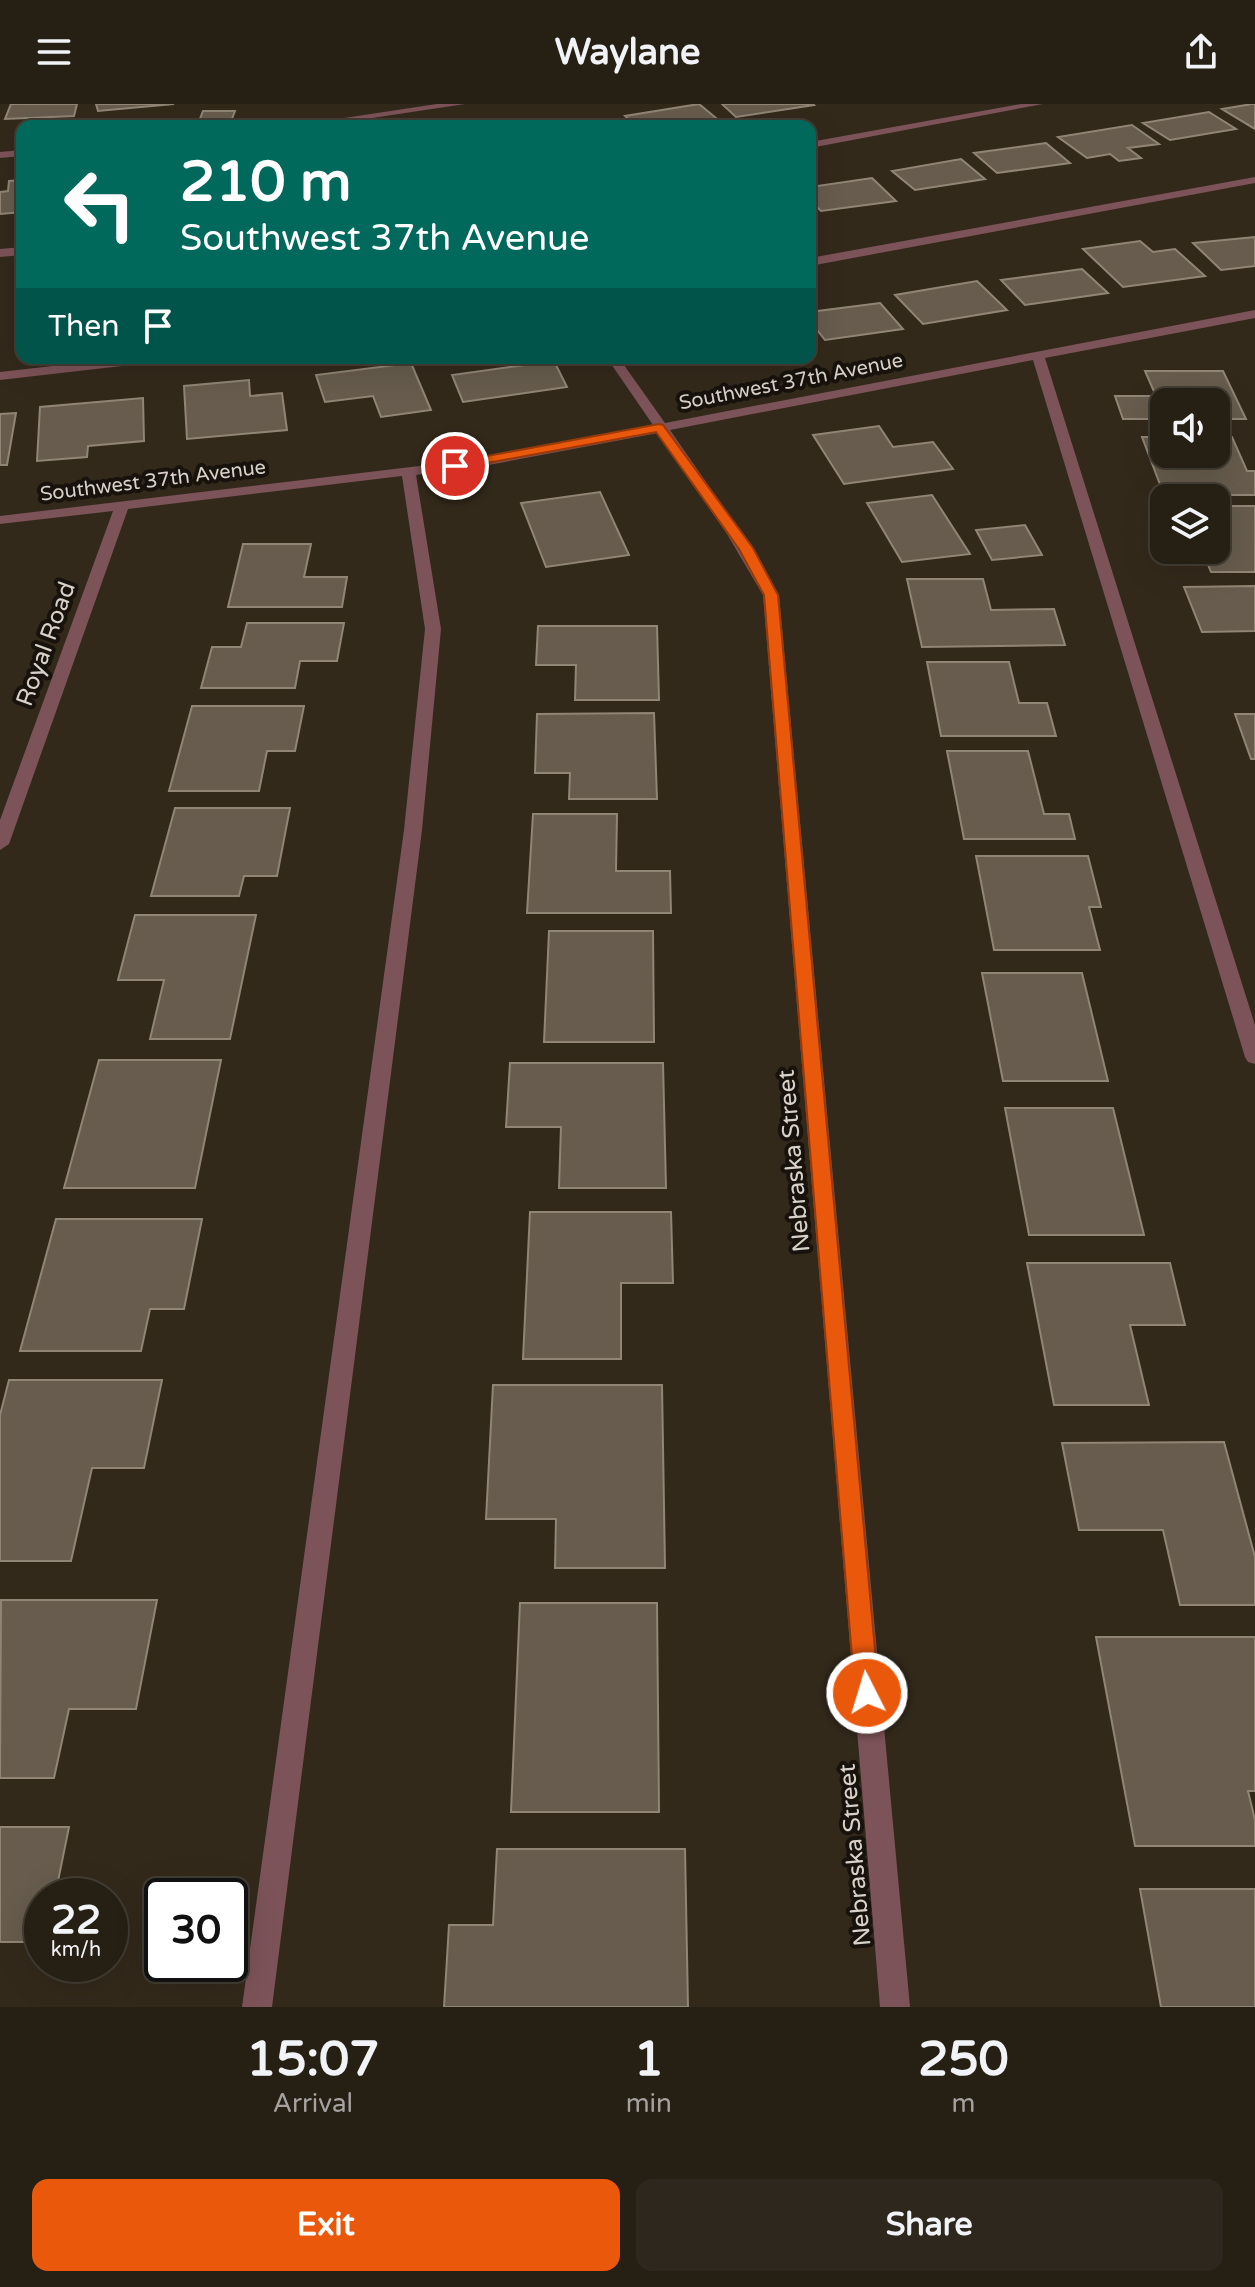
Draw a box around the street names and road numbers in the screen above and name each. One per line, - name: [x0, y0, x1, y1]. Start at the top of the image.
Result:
- street label: Southwest 37th Avenue: [677, 349, 905, 415]
- street label: Southwest 37th Avenue: [39, 455, 267, 507]
- street label: Royal Road: [10, 578, 82, 710]
- street label: Nebraska Street: [772, 1069, 816, 1253]
- street label: Nebraska Street: [833, 1763, 877, 1947]

